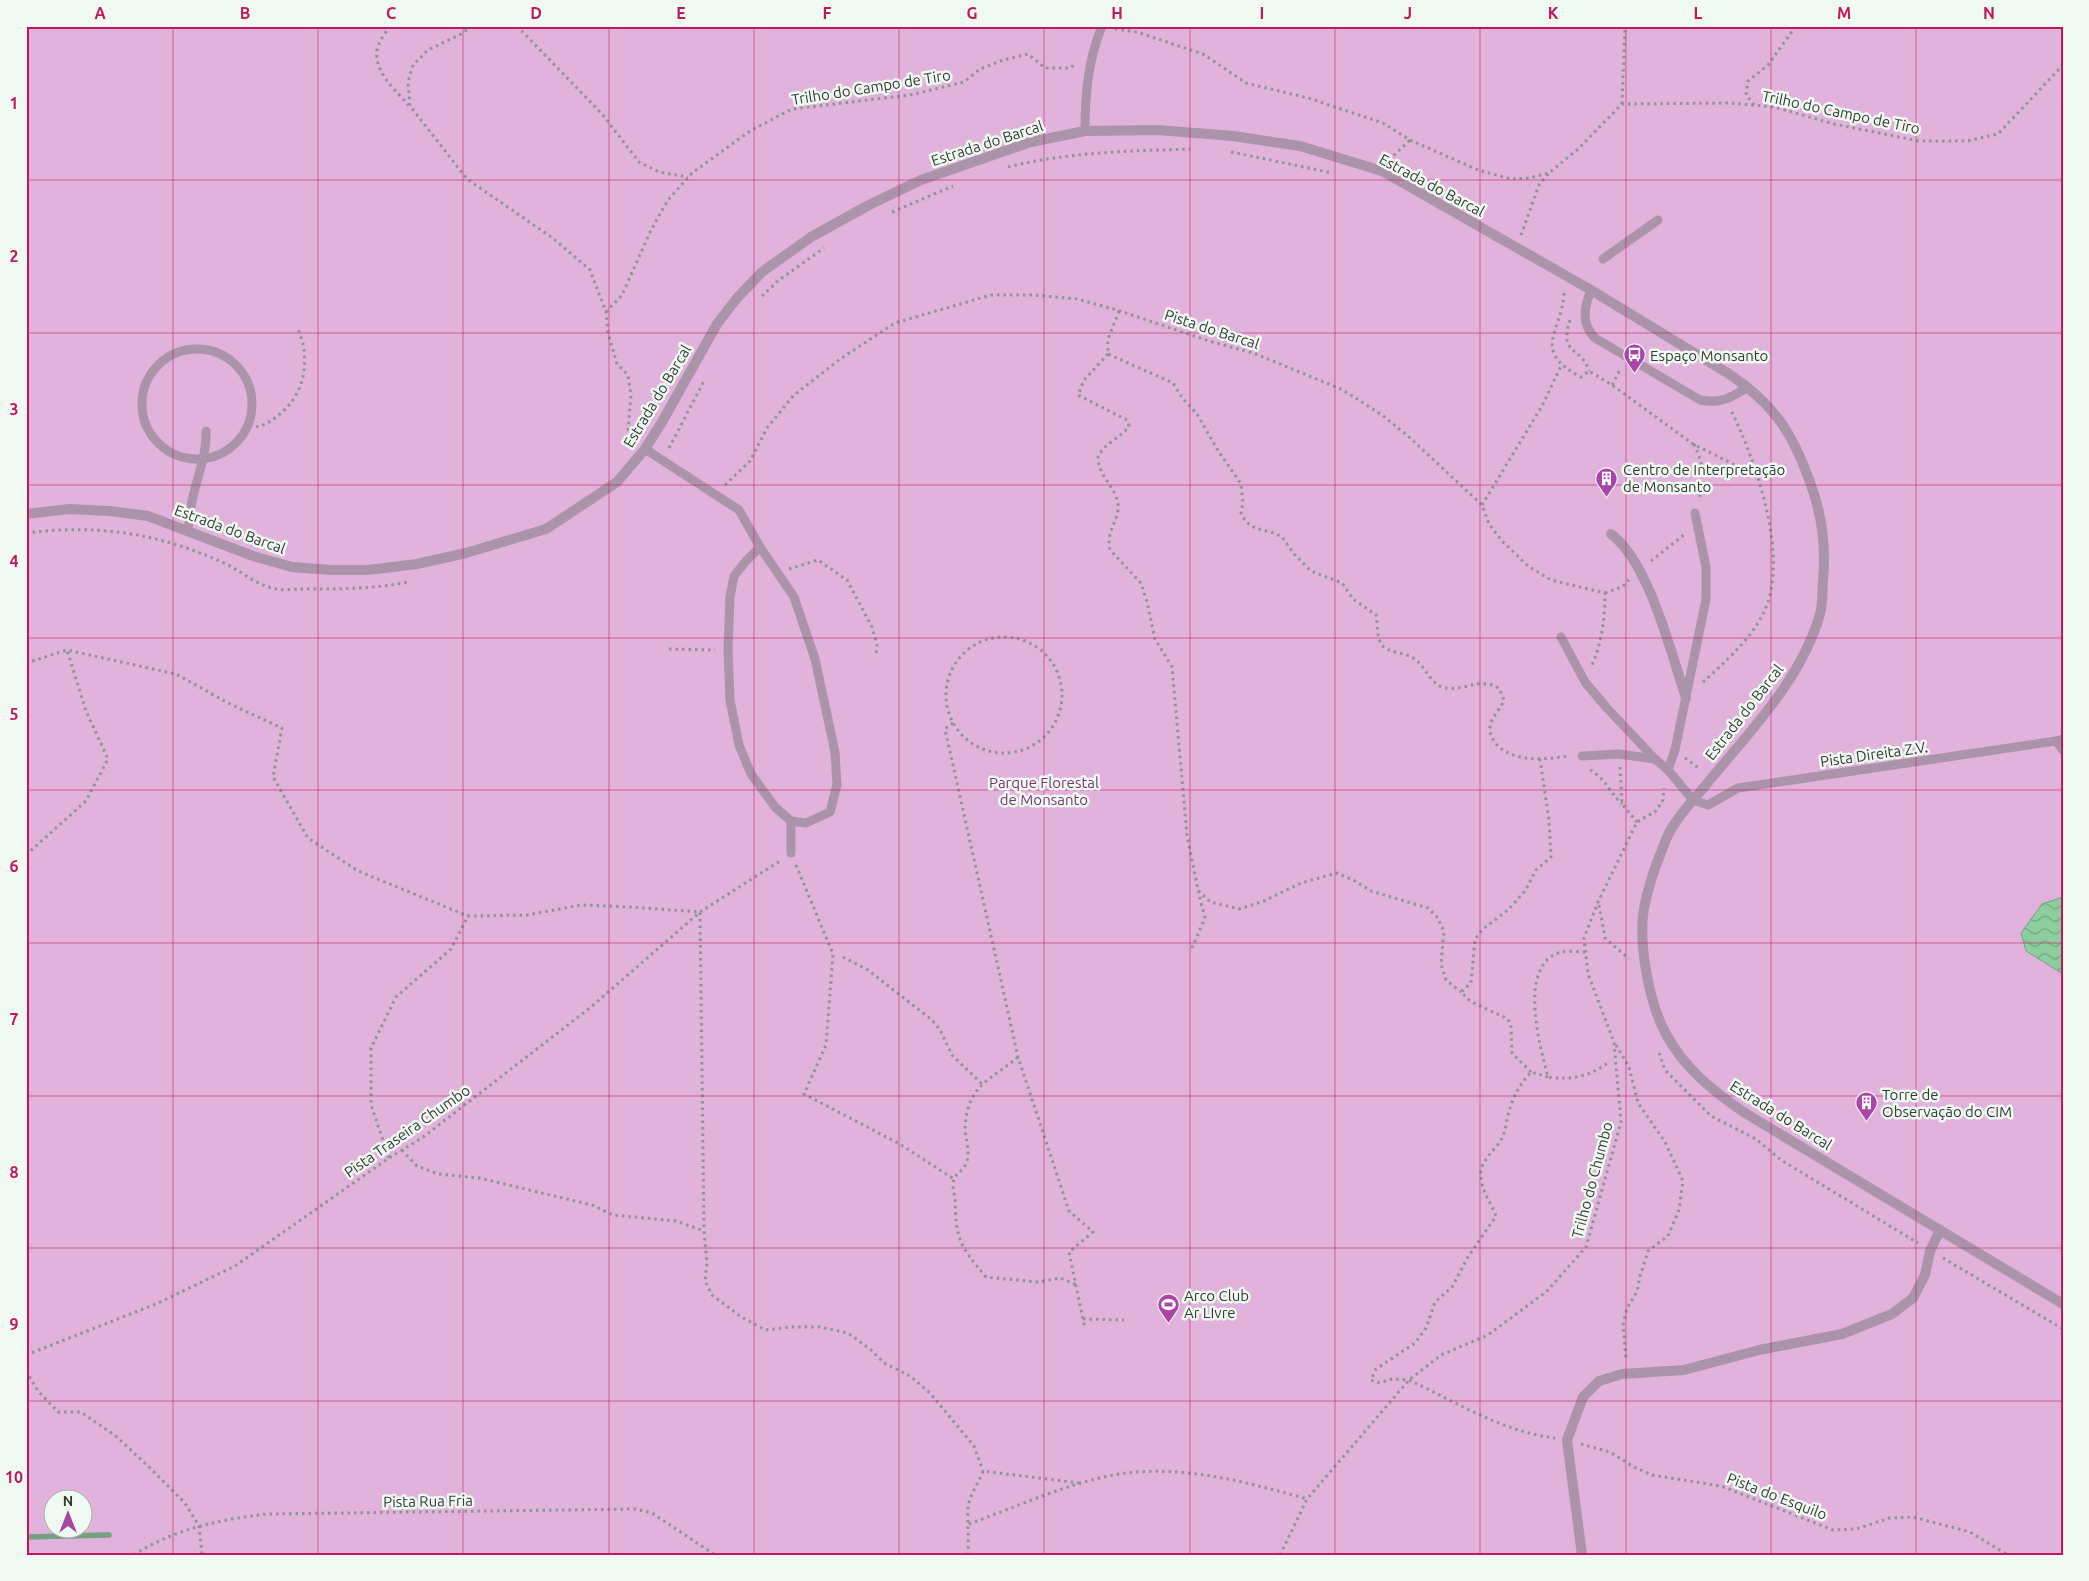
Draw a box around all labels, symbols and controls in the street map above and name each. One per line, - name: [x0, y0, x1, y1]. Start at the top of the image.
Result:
- text: A: [94, 4, 106, 22]
- text: B: [240, 4, 250, 22]
- text: C: [386, 4, 396, 22]
- text: D: [530, 4, 542, 22]
- text: E: [676, 4, 686, 22]
- text: F: [823, 4, 832, 22]
- text: G: [966, 4, 978, 22]
- text: H: [1111, 4, 1123, 22]
- text: I: [1260, 4, 1264, 22]
- text: J: [1404, 4, 1412, 22]
- text: K: [1548, 4, 1559, 22]
- text: L: [1694, 4, 1703, 22]
- text: M: [1837, 4, 1851, 22]
- text: N: [1983, 4, 1995, 22]
- street label: Trilho do Campo de Tiro: [790, 66, 952, 108]
- street label: Trilho do Campo de Tiro: [1761, 87, 1921, 137]
- text: 1: [9, 94, 19, 112]
- street label: Estrada do Barcal: [929, 117, 1045, 169]
- street label: Estrada do Barcal: [1377, 150, 1488, 220]
- text: 2: [9, 247, 19, 265]
- street label: Pista do Barcal: [1162, 306, 1262, 352]
- street label: Estrada do Barcal: [620, 342, 694, 450]
- bus stop icon: Espaço Monsanto: [1622, 343, 1646, 374]
- place label: Espaço Monsanto: [1650, 347, 1768, 364]
- text: 3: [9, 400, 19, 418]
- place label: Centro de Interpretação de Monsanto: [1623, 461, 1785, 495]
- building icon: Centro de Interpretação de Monsanto: [1595, 466, 1619, 497]
- street label: Estrada do Barcal: [172, 501, 288, 557]
- text: 4: [9, 552, 19, 570]
- street label: Estrada do Barcal: [1701, 661, 1787, 763]
- text: 5: [9, 705, 19, 723]
- street label: Pista Direita Z.V.: [1819, 738, 1929, 770]
- park label: Parque Florestal de Monsanto: [989, 774, 1099, 808]
- text: 6: [9, 857, 19, 875]
- text: 7: [9, 1010, 19, 1028]
- street label: Estrada do Barcal: [1727, 1077, 1835, 1153]
- street label: Pista Traseira Chumbo: [341, 1081, 473, 1181]
- place label: Torre de Observação do CIM: [1882, 1086, 2012, 1120]
- building icon: Torre de Observação do CIM: [1854, 1091, 1878, 1122]
- street label: Trilho do Chumbo: [1568, 1120, 1616, 1240]
- text: 8: [9, 1163, 19, 1181]
- place label: Arco Club Ar LIvre: [1184, 1287, 1249, 1321]
- sports icon: Arco Club Ar LIvre: [1156, 1292, 1180, 1323]
- text: 9: [9, 1315, 19, 1333]
- text: 10: [5, 1468, 23, 1486]
- street label: Pista do Esquilo: [1725, 1469, 1829, 1523]
- north arrow: [42, 1488, 92, 1538]
- street label: Pista Rua Fria: [383, 1492, 473, 1510]
- text: N: [63, 1493, 73, 1509]

